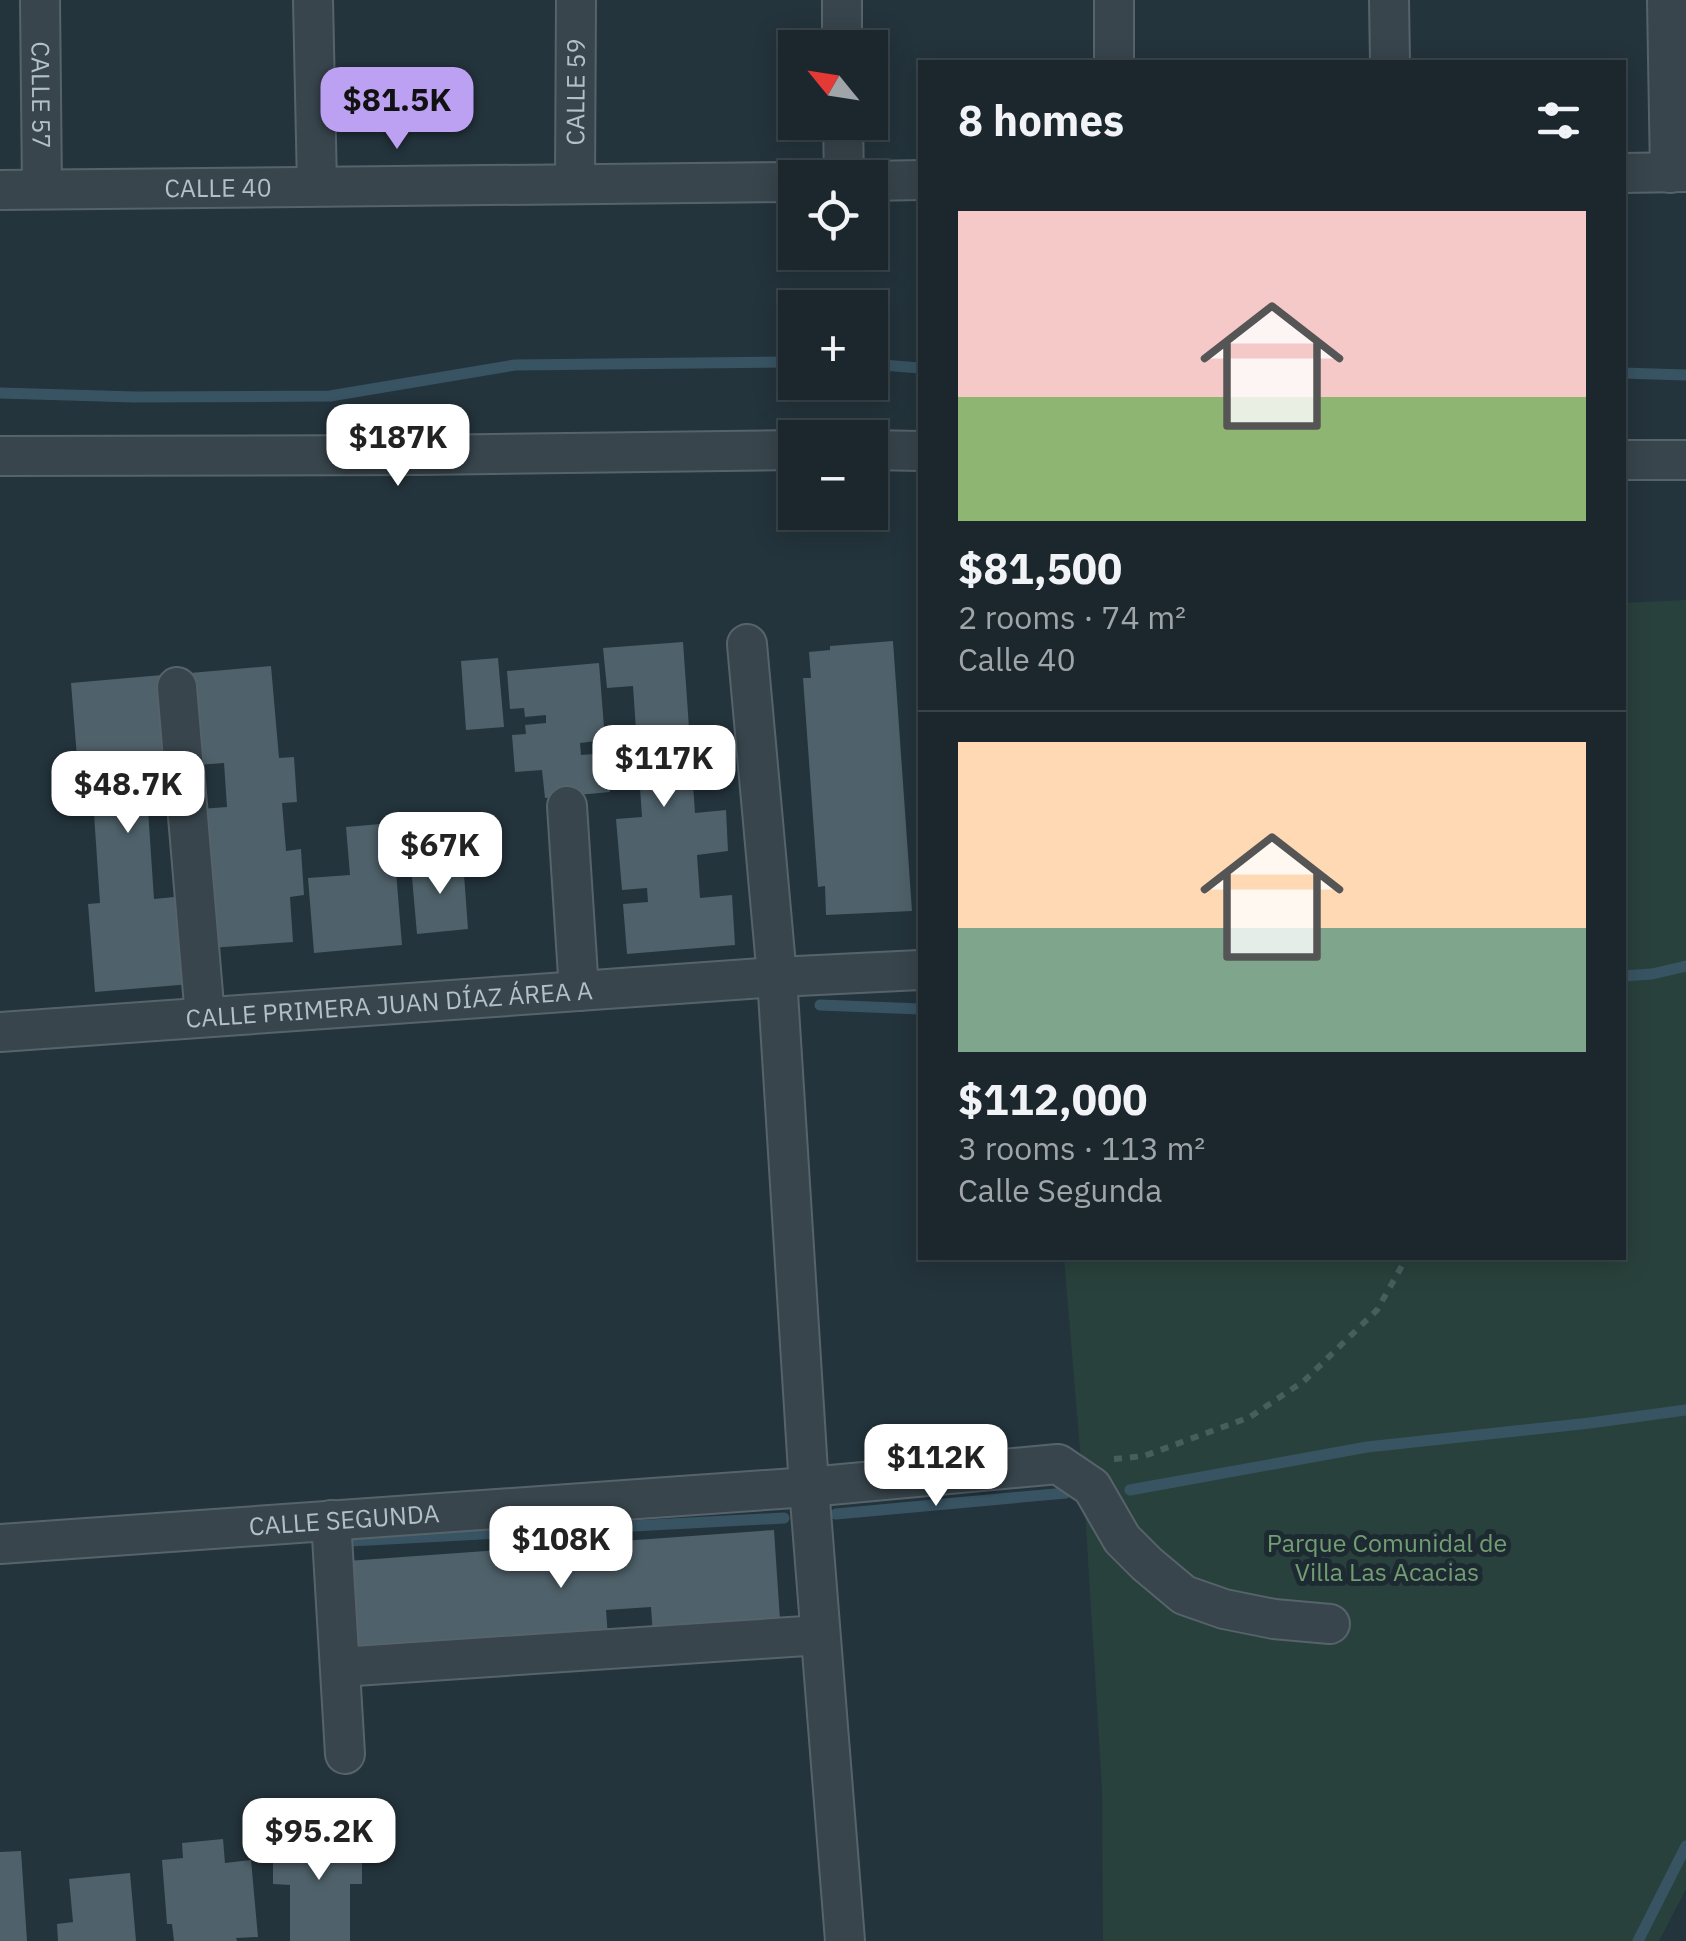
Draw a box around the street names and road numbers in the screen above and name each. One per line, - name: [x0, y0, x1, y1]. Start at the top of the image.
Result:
- street label: CALLE 59: [558, 38, 592, 146]
- street label: CALLE 57: [24, 41, 59, 149]
- street label: CALLE 40: [164, 170, 272, 204]
- street label: CALLE PRIMERA JUAN DÍAZ ÁREA A: [184, 973, 594, 1035]
- street label: CALLE SEGUNDA: [248, 1496, 440, 1542]

